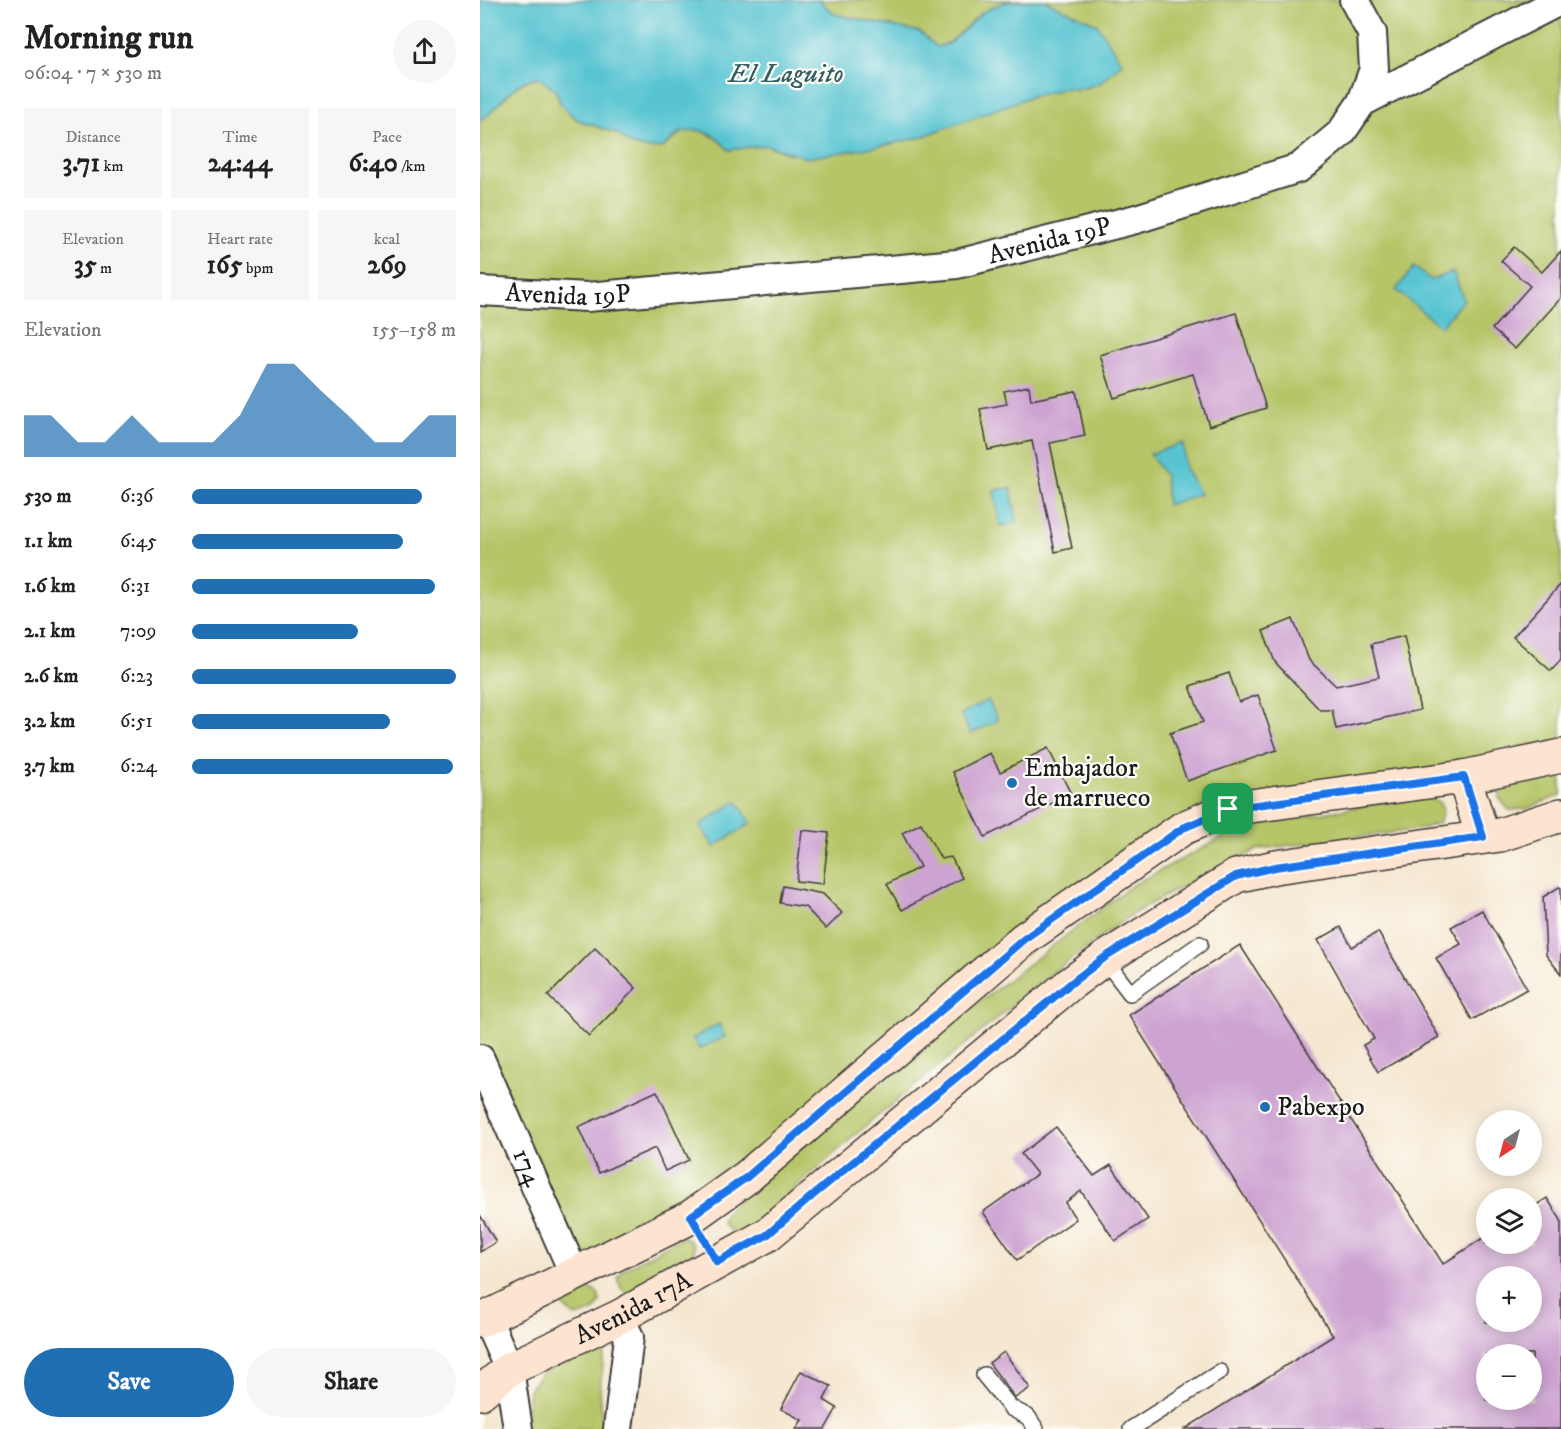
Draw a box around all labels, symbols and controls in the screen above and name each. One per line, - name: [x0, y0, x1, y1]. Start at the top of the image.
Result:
- text: Morning run: [24, 18, 193, 59]
- button: share: [393, 20, 456, 83]
- water label: El Laguito: [727, 57, 843, 91]
- text: 06:04 · 7 × 530 m: [24, 61, 162, 86]
- text: Distance: [65, 127, 121, 147]
- text: Time: [223, 127, 257, 147]
- text: Pace: [372, 127, 402, 147]
- text: 3.71: [63, 147, 100, 180]
- text: 24:44: [208, 147, 272, 180]
- text: 6:40: [348, 147, 398, 180]
- text: km: [100, 156, 123, 176]
- text: /km: [398, 156, 426, 176]
- street label: Avenida 19P: [985, 209, 1114, 272]
- text: Elevation: [62, 229, 124, 249]
- text: Heart rate: [207, 229, 273, 249]
- text: kcal: [374, 229, 400, 249]
- text: 35: [74, 249, 97, 282]
- text: 165: [207, 249, 242, 282]
- text: 269: [367, 249, 407, 282]
- text: m: [97, 258, 112, 278]
- text: bpm: [242, 258, 273, 278]
- street label: Avenida 19P: [504, 276, 632, 314]
- text: Elevation: [24, 318, 101, 343]
- text: 155–158 m: [372, 318, 456, 343]
- text: 530 m: [24, 484, 71, 509]
- text: 6:36: [120, 484, 154, 509]
- text: 1.1 km: [24, 529, 73, 554]
- text: 6:45: [120, 529, 157, 554]
- text: 1.6 km: [24, 574, 76, 599]
- text: 6:31: [120, 574, 150, 599]
- text: 2.1 km: [24, 619, 75, 644]
- text: 7:09: [120, 619, 157, 644]
- text: 2.6 km: [24, 664, 79, 689]
- text: 6:23: [120, 664, 153, 689]
- text: 3.2 km: [24, 709, 75, 734]
- text: 6:51: [120, 709, 153, 734]
- place label: Embajador de marrueco: [1024, 752, 1150, 815]
- text: 3.7 km: [24, 754, 75, 779]
- text: 6:24: [120, 754, 157, 779]
- marker: Embajador de marrueco: [1005, 776, 1019, 790]
- pin: [1202, 783, 1253, 834]
- icon: arrive: [1211, 792, 1244, 825]
- place label: Pabexpo: [1277, 1091, 1365, 1124]
- marker: Pabexpo: [1258, 1100, 1272, 1114]
- north arrow: [1476, 1110, 1542, 1176]
- map controls: [1476, 1110, 1542, 1410]
- street label: 174: [505, 1143, 550, 1192]
- button: layers: [1476, 1188, 1542, 1254]
- street label: Avenida 17A: [569, 1263, 698, 1352]
- button: +: [1476, 1266, 1542, 1332]
- button: −: [1476, 1344, 1542, 1410]
- button: Save: [24, 1348, 234, 1417]
- button: Share: [246, 1348, 456, 1417]

